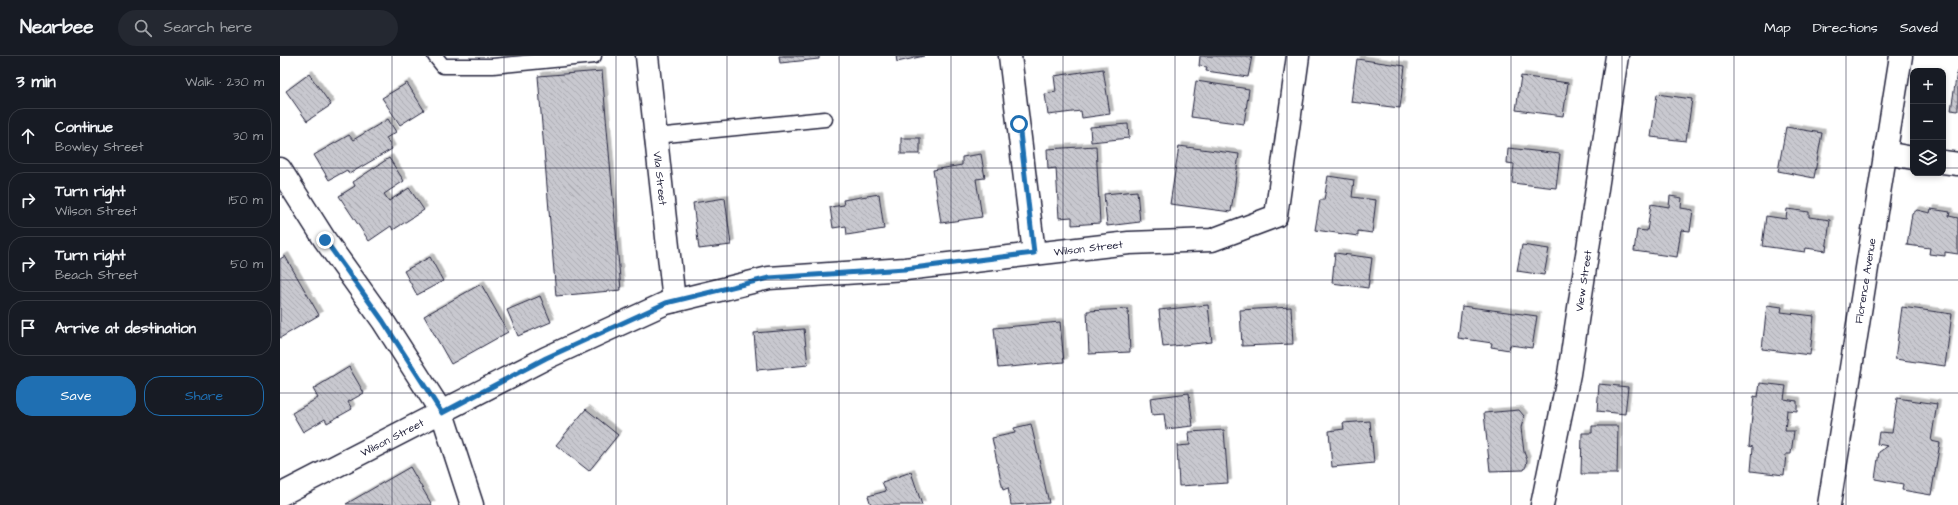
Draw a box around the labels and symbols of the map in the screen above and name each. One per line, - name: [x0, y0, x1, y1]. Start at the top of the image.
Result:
- route start: [1010, 115, 1028, 133]
- street label: Vila Street: [650, 150, 671, 207]
- route end: [316, 231, 334, 249]
- street label: Wilson Street: [1053, 236, 1124, 259]
- street label: Florence Avenue: [1851, 237, 1879, 325]
- street label: View Street: [1571, 249, 1595, 312]
- street label: Wilson Street: [358, 415, 427, 460]

